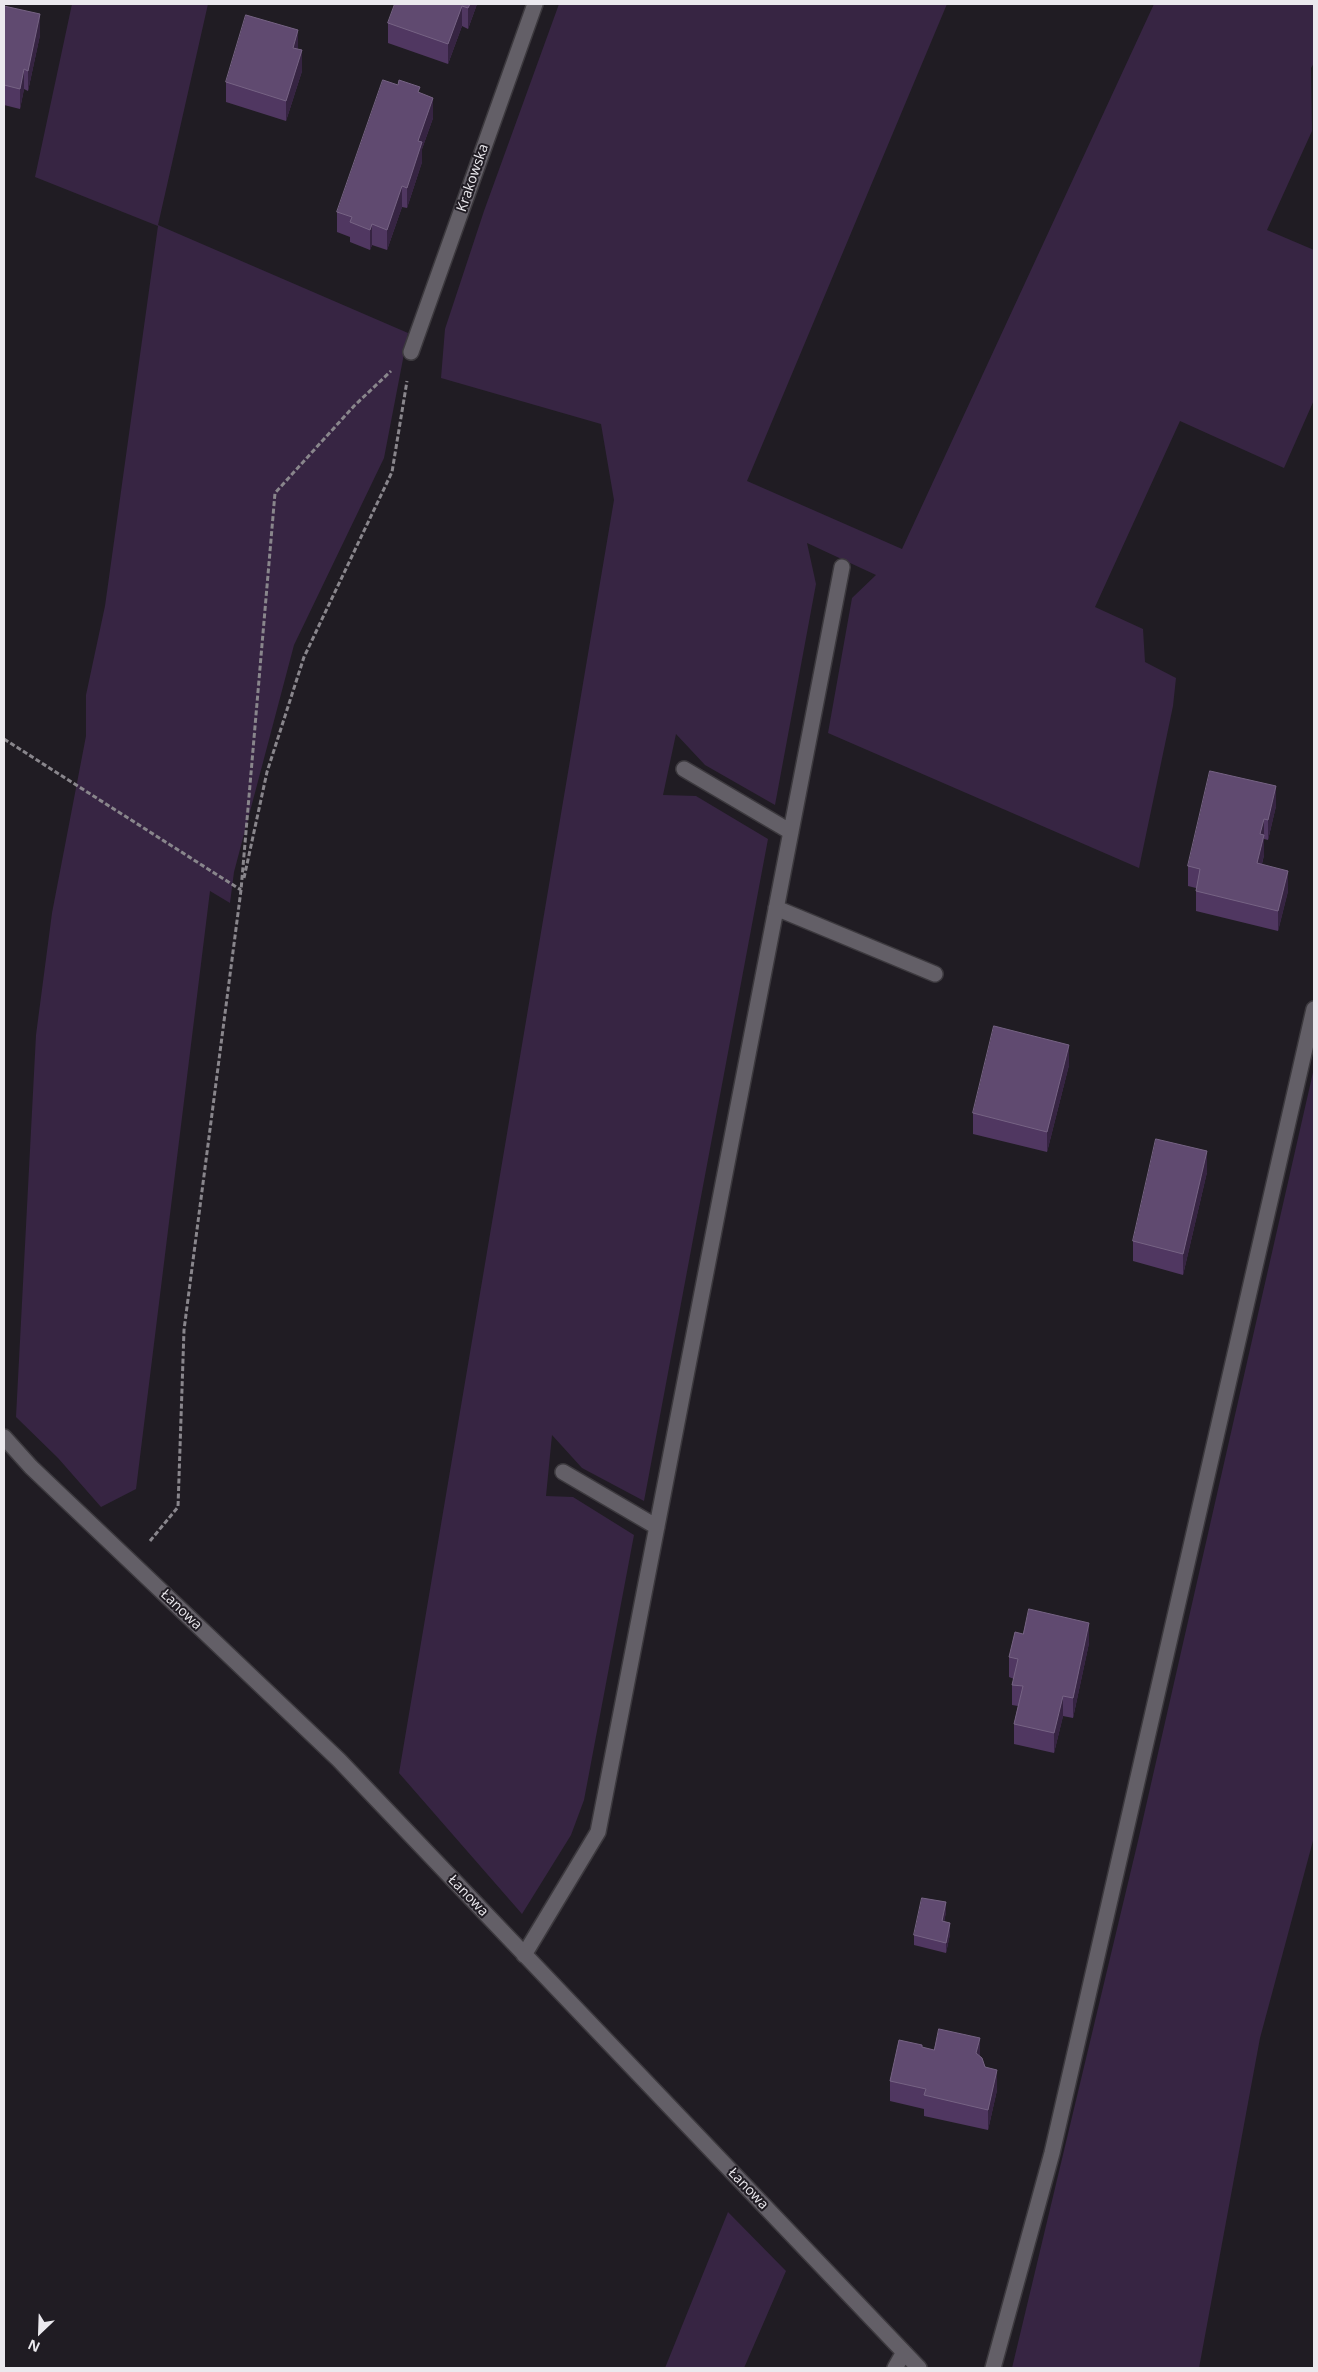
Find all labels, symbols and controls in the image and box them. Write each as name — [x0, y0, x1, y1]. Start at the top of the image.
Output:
street label: Krakowska — [454, 142, 492, 214]
street label: Łanowa — [157, 1586, 205, 1634]
street label: Łanowa — [444, 1872, 492, 1920]
street label: Łanowa — [724, 2165, 772, 2213]
north arrow — [15, 2307, 65, 2357]
text: N — [25, 2335, 43, 2357]

